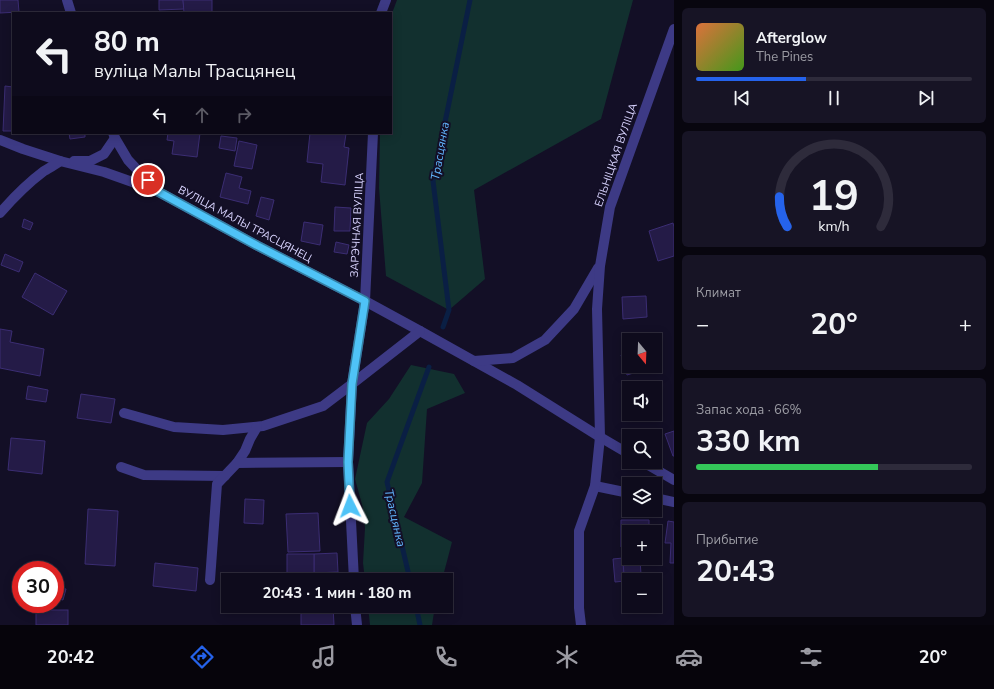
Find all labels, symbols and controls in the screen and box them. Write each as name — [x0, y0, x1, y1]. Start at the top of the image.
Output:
text: 80 m — [94, 23, 160, 61]
icon: left — [28, 28, 80, 80]
text: Afterglow — [756, 28, 827, 48]
text: The Pines — [756, 48, 813, 66]
text: вуліца Малы Трасцянец — [94, 59, 296, 83]
icon: previous — [731, 87, 753, 109]
icon: pause — [823, 87, 845, 109]
icon: next — [915, 87, 937, 109]
street label: ЕЛЬНІЦКАЯ ВУЛІЦА — [591, 101, 641, 209]
icon: left — [149, 104, 171, 126]
icon: ahead — [191, 104, 213, 126]
icon: right — [233, 104, 255, 126]
water label: Трасцянка — [427, 121, 453, 181]
pin — [131, 163, 165, 197]
text: 19 — [809, 168, 859, 225]
icon: arrive — [137, 169, 159, 191]
street label: ЗАРЭЧНАЯ ВУЛІЦА — [347, 172, 367, 278]
street label: ВУЛІЦА МАЛЫ ТРАСЦЯНЕЦ — [175, 182, 315, 266]
text: km/h — [818, 217, 850, 236]
text: Климат — [696, 284, 741, 302]
text: 20° — [810, 304, 858, 345]
text: − — [696, 310, 709, 340]
text: + — [959, 310, 972, 340]
north arrow — [622, 333, 662, 373]
map controls — [622, 333, 662, 613]
button: sound — [622, 381, 662, 421]
text: Запас хода · 66% — [696, 401, 802, 419]
text: 330 km — [696, 421, 801, 462]
button: search — [622, 429, 662, 469]
button: layers — [622, 477, 662, 517]
position arrow — [329, 485, 371, 527]
water label: Трасцянка — [381, 487, 409, 549]
button: + — [622, 525, 662, 565]
text: Прибытие — [696, 531, 758, 549]
text: 20:43 — [696, 551, 775, 592]
speed limit sign: 30 — [12, 561, 64, 613]
button: − — [622, 573, 662, 613]
text: 20:43 · 1 мин · 180 m — [262, 583, 412, 603]
icon: directions — [188, 643, 216, 671]
icon: music — [310, 643, 338, 671]
icon: phone — [432, 643, 460, 671]
icon: climate — [553, 643, 581, 671]
icon: car — [675, 643, 703, 671]
icon: filters — [797, 643, 825, 671]
text: 20:42 — [47, 645, 95, 669]
text: 20° — [919, 645, 947, 669]

